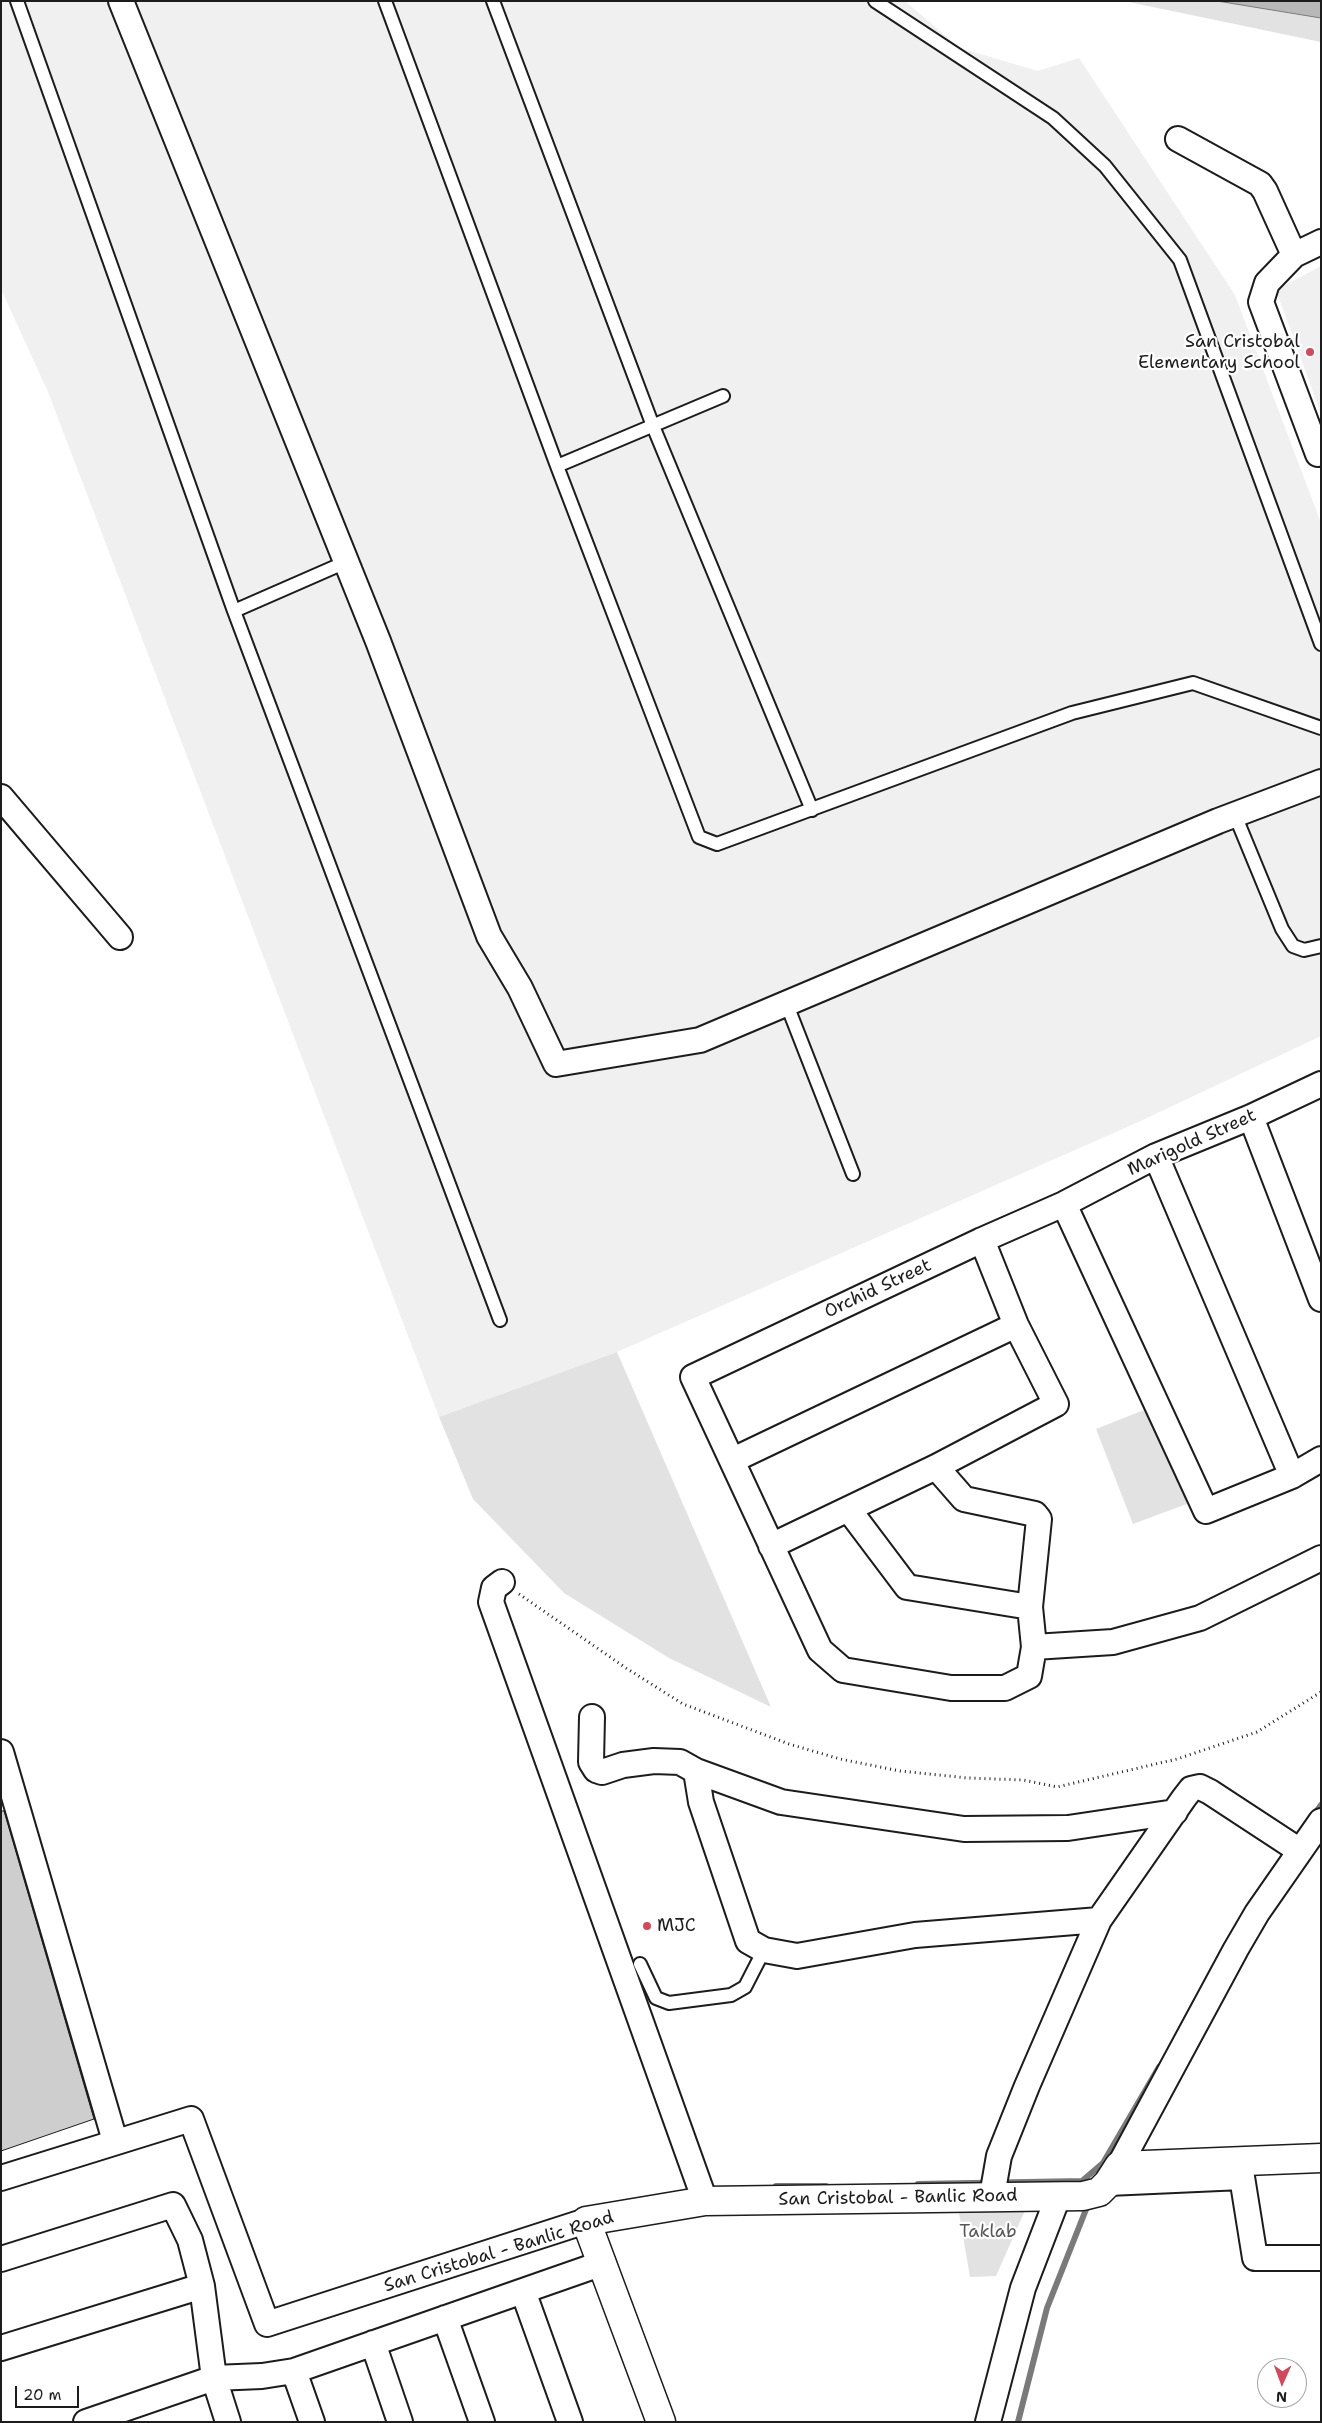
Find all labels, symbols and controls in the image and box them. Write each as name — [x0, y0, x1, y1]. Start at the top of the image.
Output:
place label: San Cristobal Elementary School — [1138, 331, 1300, 374]
marker: San Cristobal Elementary School — [1304, 346, 1316, 358]
street label: Marigold Street — [1124, 1105, 1260, 1181]
street label: Orchid Street — [821, 1255, 935, 1323]
place label: MJC — [657, 1915, 696, 1937]
marker: MJC — [641, 1920, 653, 1932]
street label: San Cristobal - Banlic Road — [778, 2185, 1018, 2211]
street label: San Cristobal - Banlic Road — [382, 2207, 616, 2297]
park label: Taklab — [959, 2221, 1017, 2243]
north arrow — [1257, 2358, 1307, 2408]
scale bar — [18, 2376, 81, 2408]
text: 20 m — [23, 2385, 62, 2405]
text: N — [1276, 2388, 1287, 2406]

